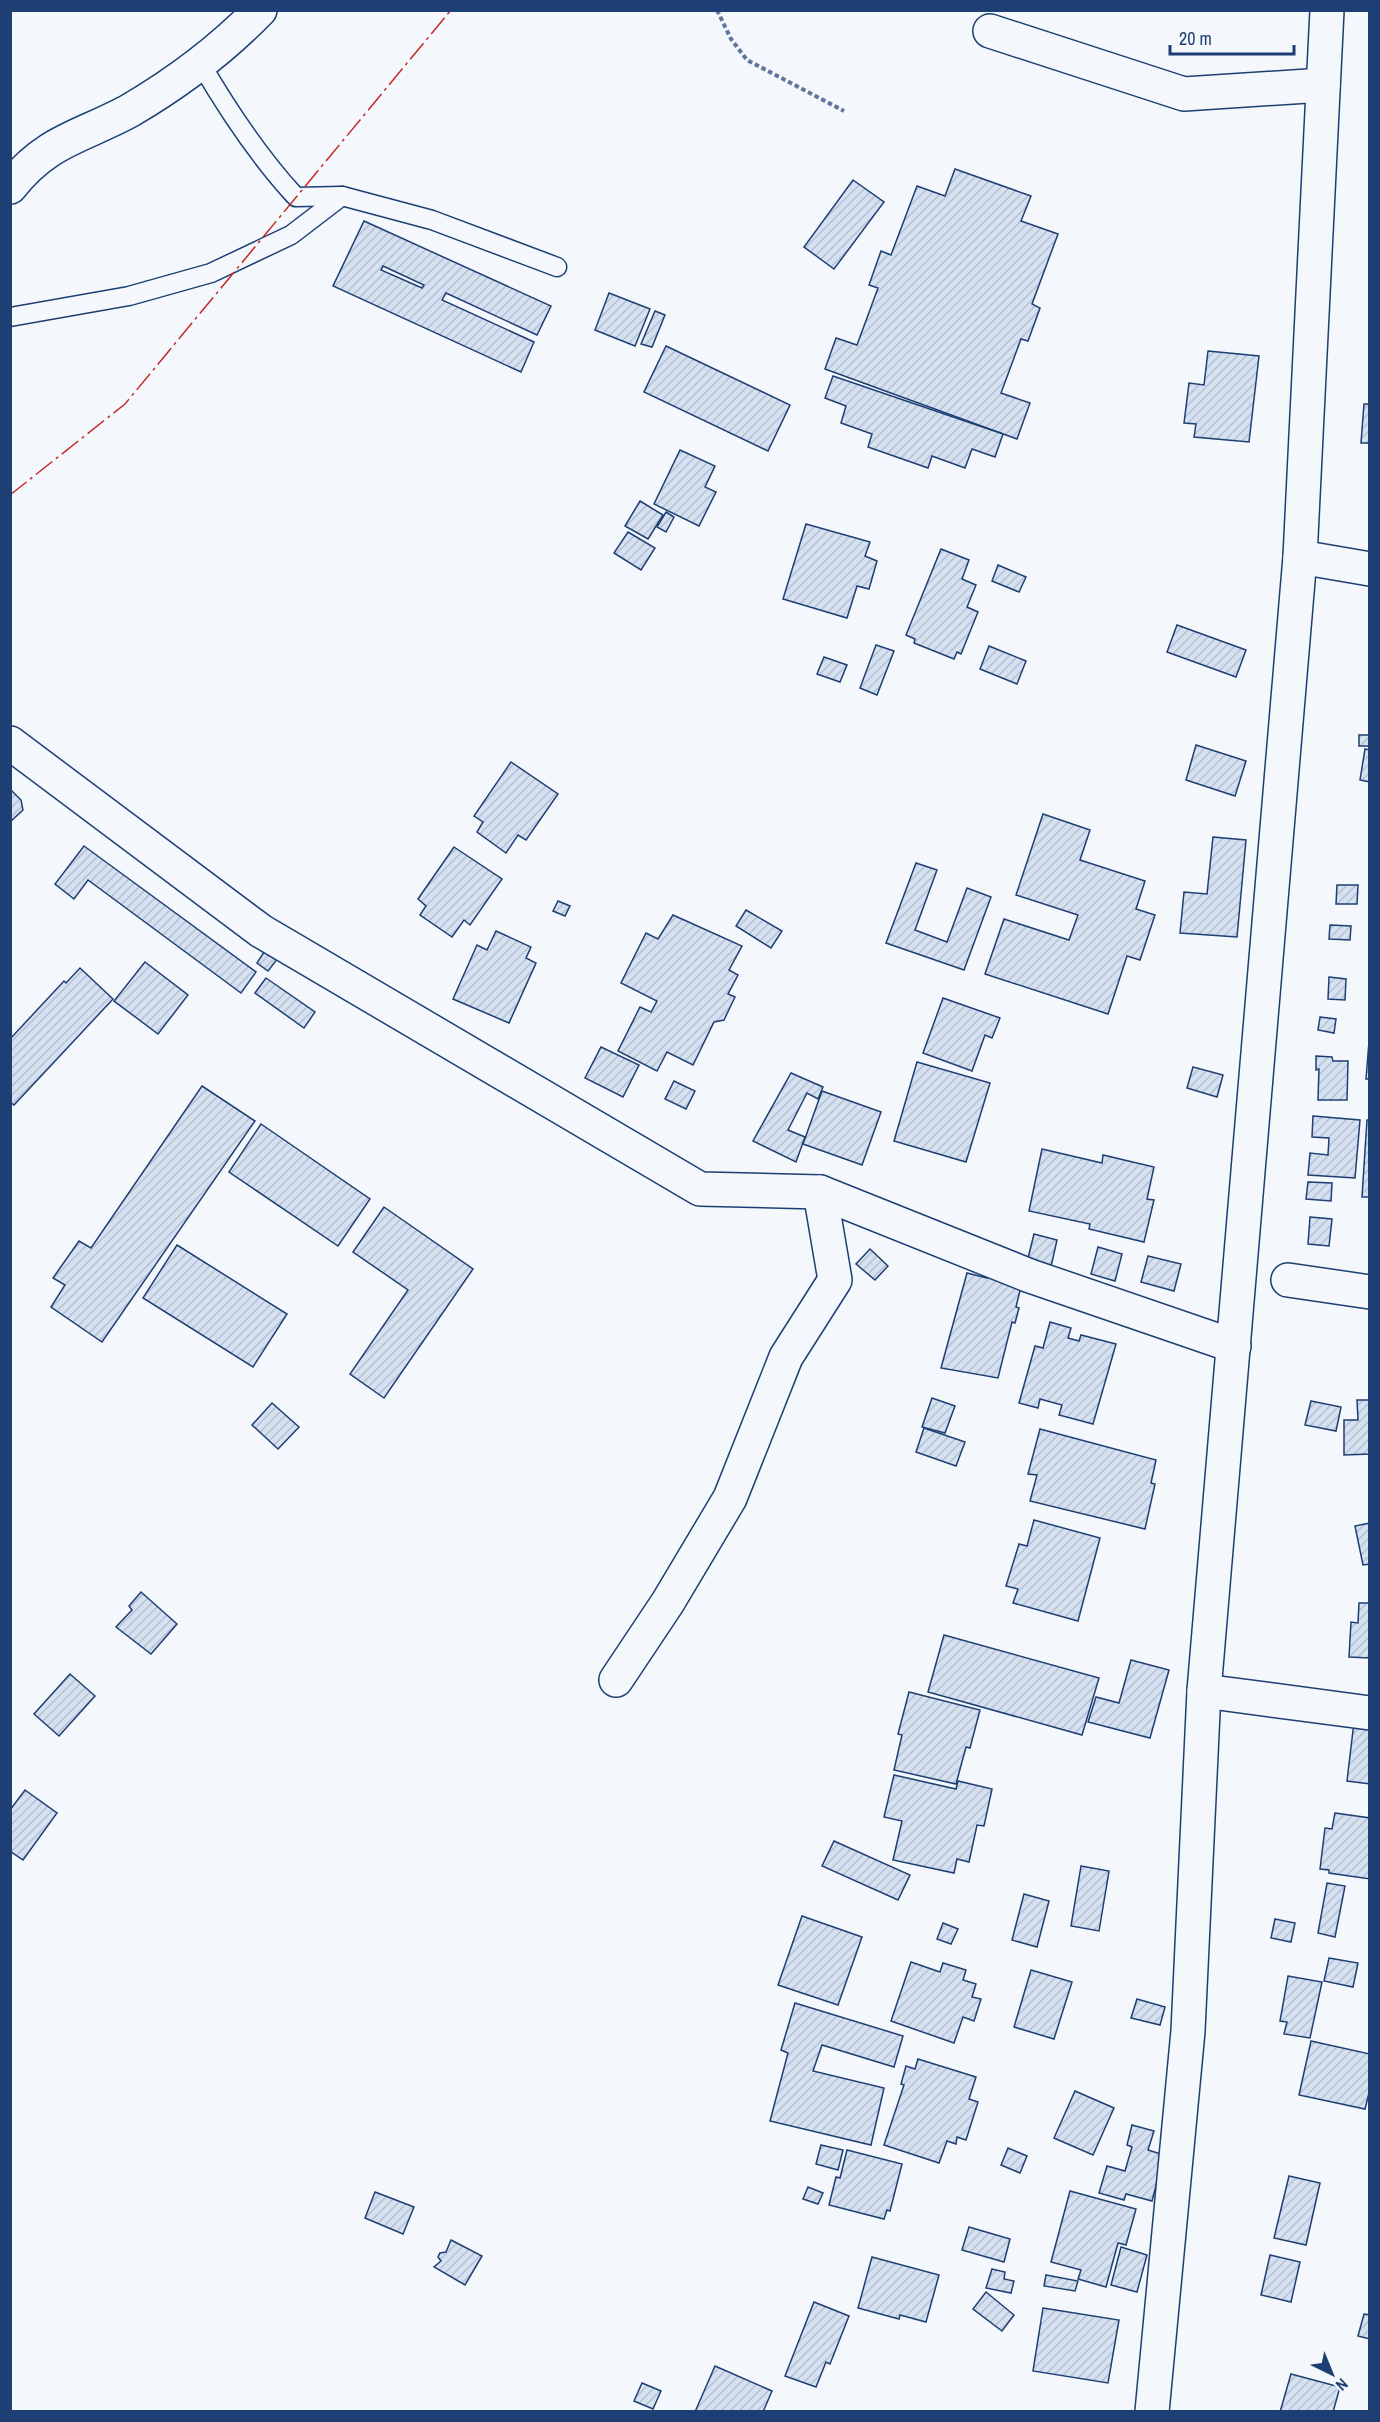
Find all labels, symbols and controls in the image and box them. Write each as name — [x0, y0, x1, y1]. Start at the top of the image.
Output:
scale bar — [1170, 18, 1294, 56]
text: 20 m — [1179, 26, 1212, 51]
north arrow — [1302, 2344, 1362, 2404]
text: N — [1331, 2374, 1353, 2396]

